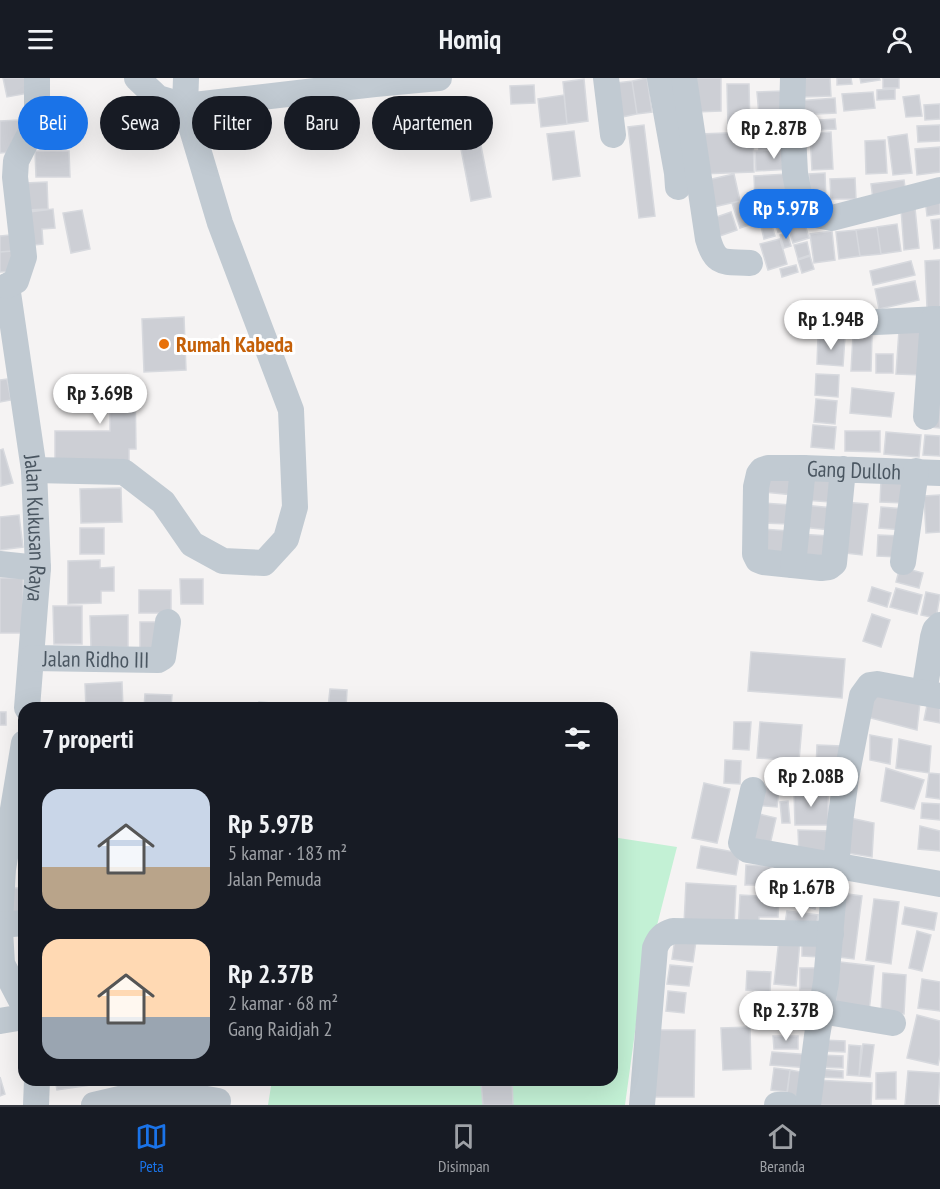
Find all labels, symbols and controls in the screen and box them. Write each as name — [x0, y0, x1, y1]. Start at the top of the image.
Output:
text: Homiq — [439, 22, 501, 56]
icon: menu — [24, 23, 57, 56]
icon: person — [883, 23, 916, 56]
chip: Beli — [18, 96, 88, 150]
chip: Sewa — [100, 96, 180, 150]
chip: Filter — [192, 96, 272, 150]
chip: Baru — [284, 96, 360, 150]
chip: Apartemen — [372, 96, 493, 150]
pin: Rp 2.87B — [712, 109, 836, 160]
text: Rp 2.87B — [741, 115, 807, 141]
pin: Rp 5.97B — [724, 189, 848, 240]
text: Rp 5.97B — [753, 195, 819, 221]
pin: Rp 1.94B — [769, 300, 893, 351]
text: Rp 1.94B — [798, 306, 864, 332]
place label: Rumah Kabeda — [176, 330, 293, 358]
marker: Rumah Kabeda — [157, 337, 171, 351]
pin: Rp 3.69B — [38, 374, 162, 425]
text: Rp 3.69B — [67, 380, 133, 406]
street label: Jalan Kukusan Raya — [18, 451, 52, 603]
street label: Gang Dulloh — [806, 454, 902, 486]
street label: Jalan Ridho III — [41, 644, 150, 674]
text: 7 properti — [42, 722, 134, 755]
icon: filters — [561, 722, 594, 755]
pin: Rp 2.08B — [749, 757, 873, 808]
text: Rp 2.08B — [778, 763, 844, 789]
text: Rp 5.97B — [228, 807, 314, 840]
icon: home — [90, 813, 162, 885]
text: 5 kamar · 183 m² — [228, 840, 347, 866]
text: Jalan Pemuda — [228, 866, 322, 892]
pin: Rp 1.67B — [740, 868, 864, 919]
text: Rp 1.67B — [769, 874, 835, 900]
text: Rp 2.37B — [228, 957, 314, 990]
icon: home — [90, 963, 162, 1035]
text: 2 kamar · 68 m² — [228, 990, 338, 1016]
pin: Rp 2.37B — [724, 991, 848, 1042]
text: Rp 2.37B — [753, 997, 819, 1023]
text: Gang Raidjah 2 — [228, 1016, 332, 1042]
tab: Peta — [135, 1120, 168, 1176]
tab: Disimpan — [438, 1120, 490, 1176]
tab: Beranda — [760, 1120, 805, 1176]

